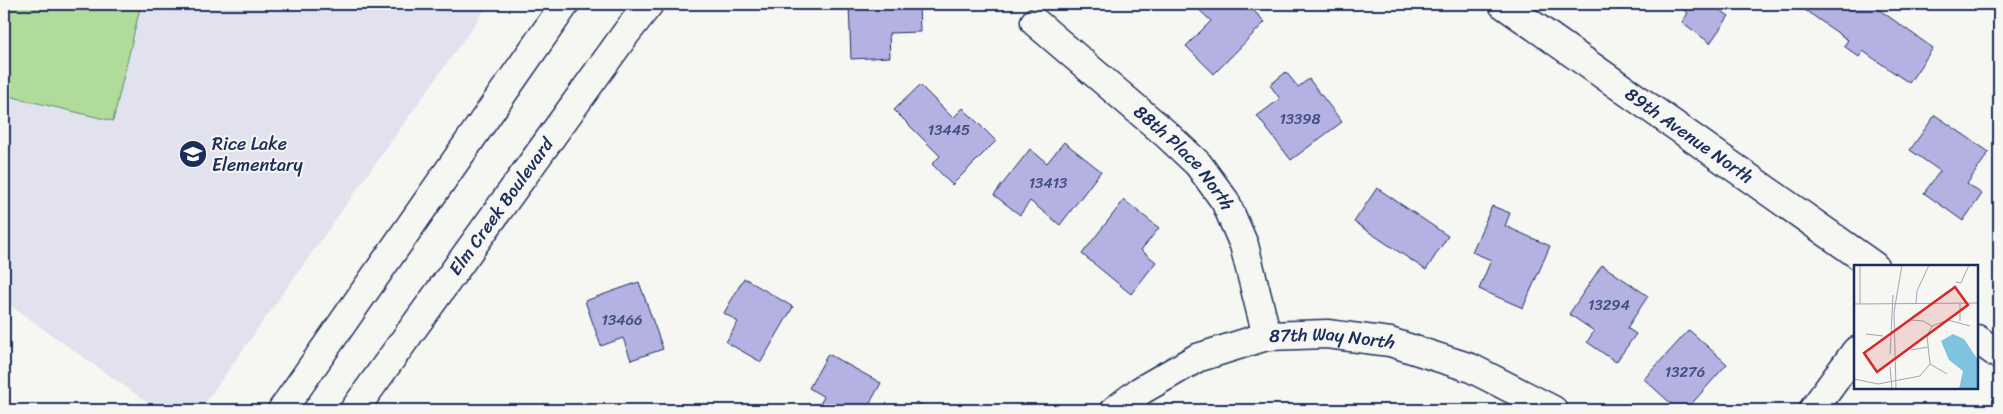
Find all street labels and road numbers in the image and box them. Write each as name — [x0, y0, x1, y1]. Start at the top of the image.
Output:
street label: 89th Avenue North — [1618, 79, 1760, 192]
street label: 88th Place North — [1126, 96, 1243, 215]
street label: Elm Creek Boulevard — [440, 129, 563, 282]
street label: 87th Way North — [1269, 318, 1400, 359]

